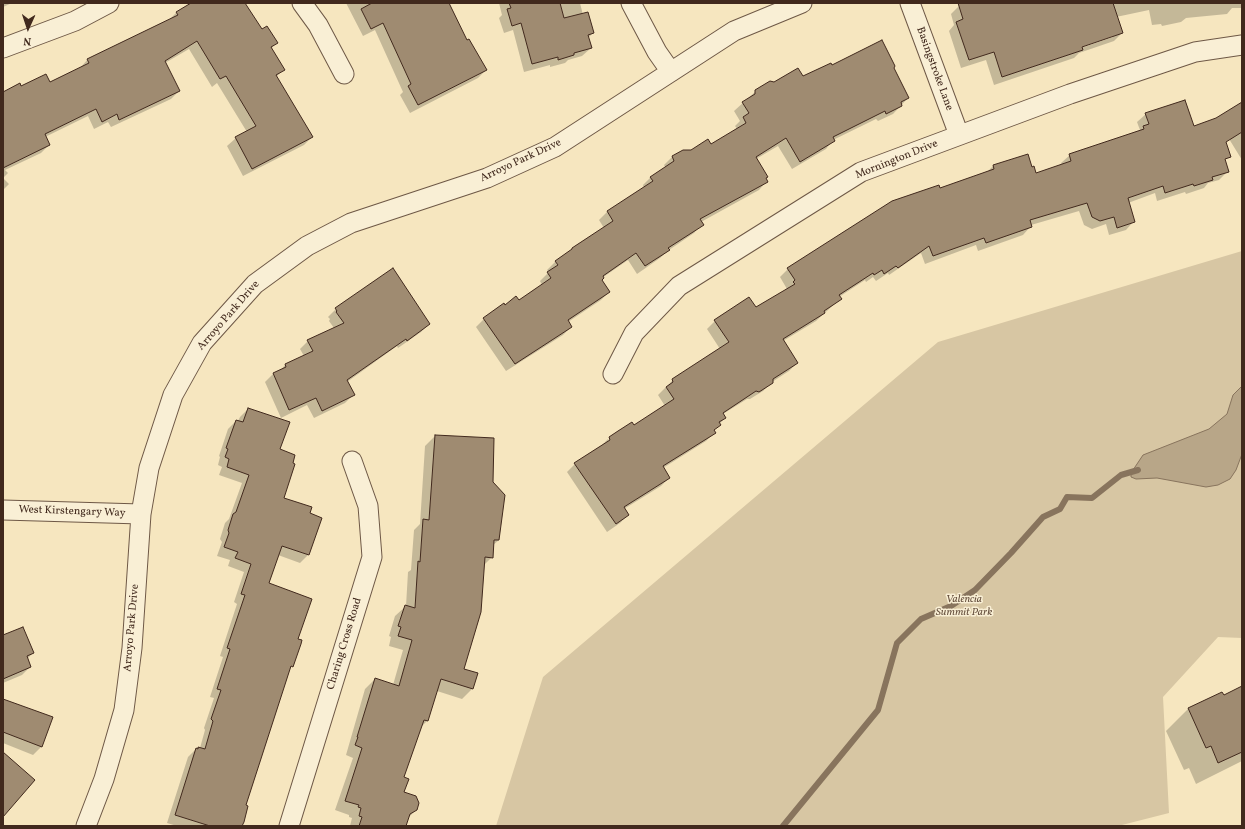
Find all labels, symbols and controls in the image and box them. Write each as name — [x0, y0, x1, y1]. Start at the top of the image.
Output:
north arrow — [8, 8, 48, 48]
street label: Basingstroke Lane — [913, 25, 955, 113]
text: N — [23, 33, 32, 48]
street label: Arroyo Park Drive — [478, 136, 564, 186]
street label: Mornington Drive — [854, 137, 940, 183]
street label: Arroyo Park Drive — [195, 278, 263, 354]
street label: West Kirstengary Way — [18, 504, 126, 520]
street label: Arroyo Park Drive — [122, 584, 142, 672]
park label: Valencia Summit Park — [936, 593, 992, 619]
street label: Charing Cross Road — [325, 596, 365, 692]

